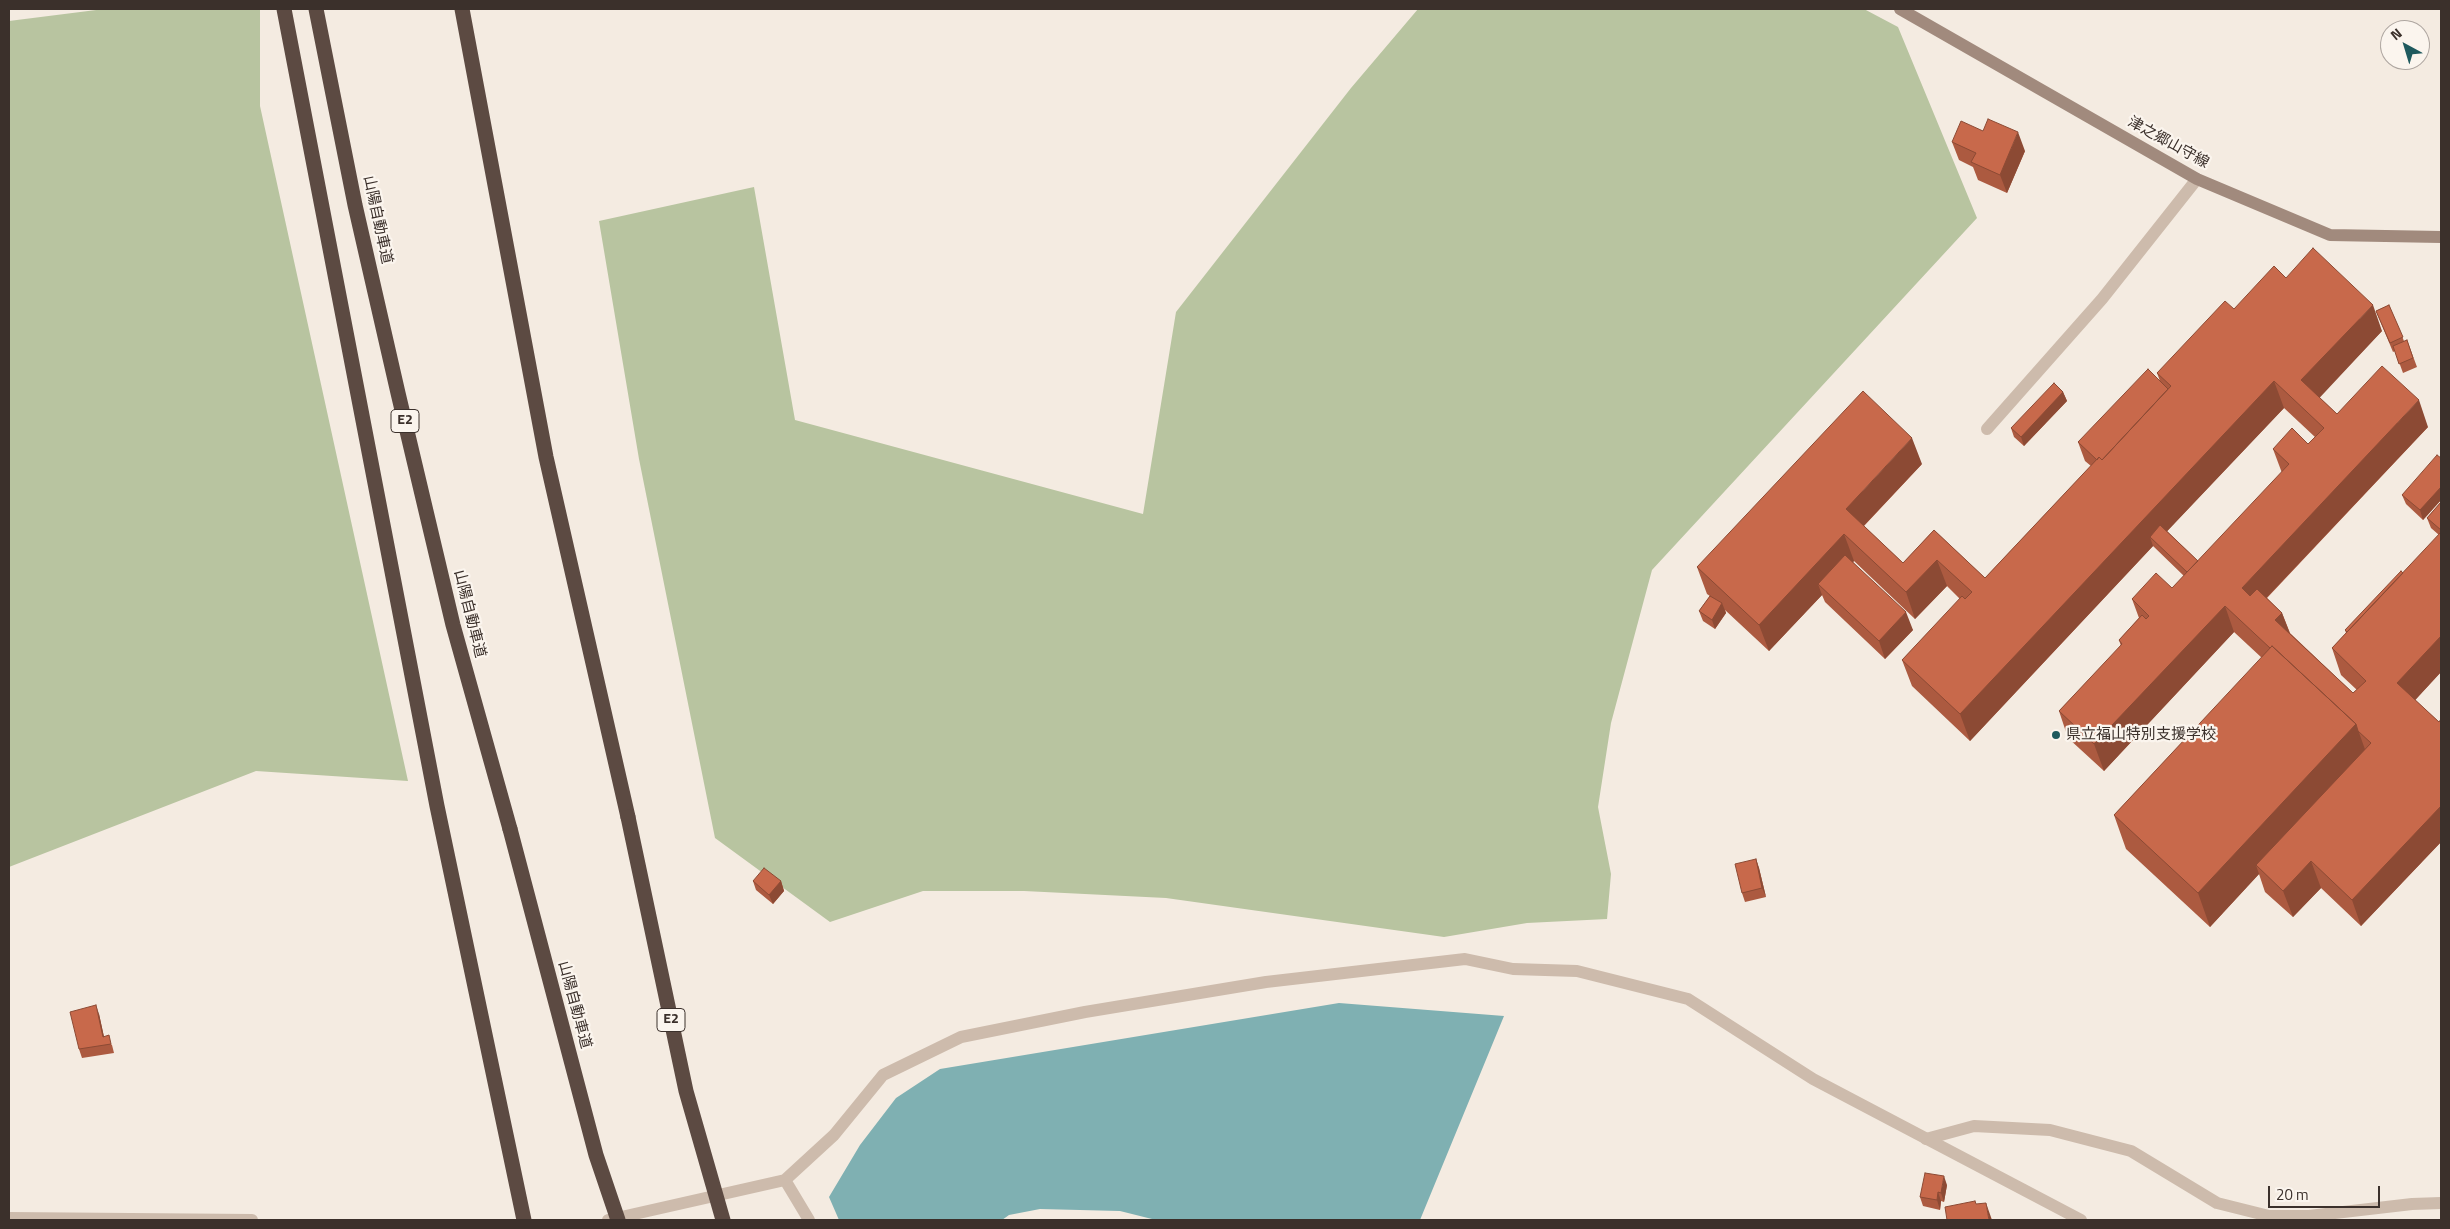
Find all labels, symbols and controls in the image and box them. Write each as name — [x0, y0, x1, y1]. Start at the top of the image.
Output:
north arrow — [2380, 20, 2430, 70]
text: N — [2385, 23, 2406, 45]
street label: 津之郷山守線 — [2124, 113, 2212, 173]
street label: 山陽自動車道 — [359, 174, 395, 266]
road number: E2 — [391, 410, 419, 432]
street label: 山陽自動車道 — [449, 568, 489, 660]
place label: 県立福山特別支援学校 — [2066, 726, 2216, 744]
marker: 県立福山特別支援学校 — [2050, 729, 2062, 741]
street label: 山陽自動車道 — [554, 959, 594, 1051]
road number: E2 — [657, 1008, 685, 1032]
scale bar — [2270, 1176, 2382, 1208]
text: 20 m — [2276, 1183, 2309, 1206]

